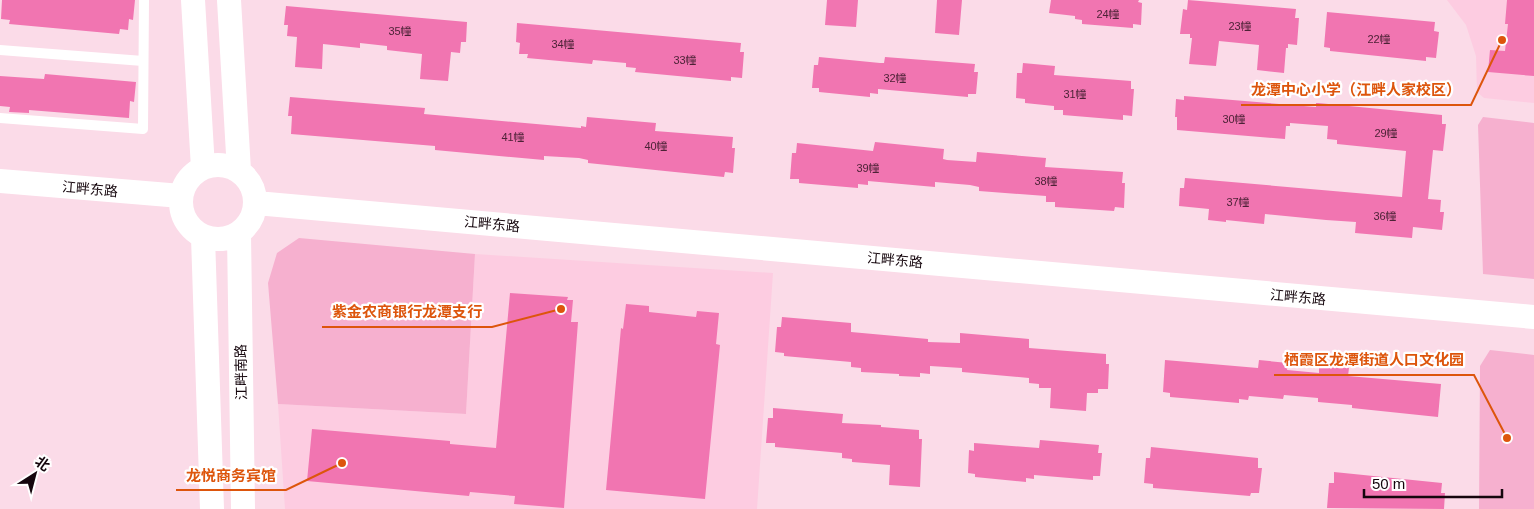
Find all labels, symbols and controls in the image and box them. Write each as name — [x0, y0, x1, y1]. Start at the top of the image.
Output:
house number: 24幢 — [1096, 8, 1120, 20]
house number: 23幢 — [1228, 20, 1252, 32]
house number: 35幢 — [388, 25, 412, 37]
house number: 22幢 — [1367, 33, 1391, 45]
house number: 34幢 — [551, 38, 575, 50]
house number: 33幢 — [673, 54, 697, 66]
house number: 32幢 — [883, 72, 907, 84]
callout: 龙潭中心小学（江畔人家校区） — [1241, 75, 1471, 105]
text: 龙潭中心小学（江畔人家校区） — [1251, 81, 1461, 98]
house number: 31幢 — [1063, 88, 1087, 100]
house number: 30幢 — [1222, 113, 1246, 125]
house number: 29幢 — [1374, 127, 1398, 139]
house number: 41幢 — [501, 131, 525, 143]
house number: 40幢 — [644, 140, 668, 152]
house number: 39幢 — [856, 162, 880, 174]
house number: 38幢 — [1034, 175, 1058, 187]
street label: 江畔东路 — [61, 179, 119, 199]
house number: 37幢 — [1226, 196, 1250, 208]
house number: 36幢 — [1373, 210, 1397, 222]
street label: 江畔东路 — [463, 214, 521, 234]
street label: 江畔东路 — [866, 250, 924, 270]
street label: 江畔东路 — [1269, 287, 1327, 307]
callout: 紫金农商银行龙潭支行 — [322, 297, 492, 327]
text: 紫金农商银行龙潭支行 — [332, 303, 482, 320]
street label: 江畔南路 — [233, 344, 249, 400]
callout: 栖霞区龙潭街道人口文化园 — [1274, 345, 1474, 375]
text: 栖霞区龙潭街道人口文化园 — [1284, 351, 1464, 368]
north arrow — [10, 449, 60, 499]
text: 北 — [32, 453, 53, 474]
callout: 龙悦商务宾馆 — [176, 460, 286, 490]
scale bar — [1364, 466, 1502, 498]
text: 龙悦商务宾馆 — [186, 467, 276, 484]
text: 50 m — [1372, 475, 1405, 492]

